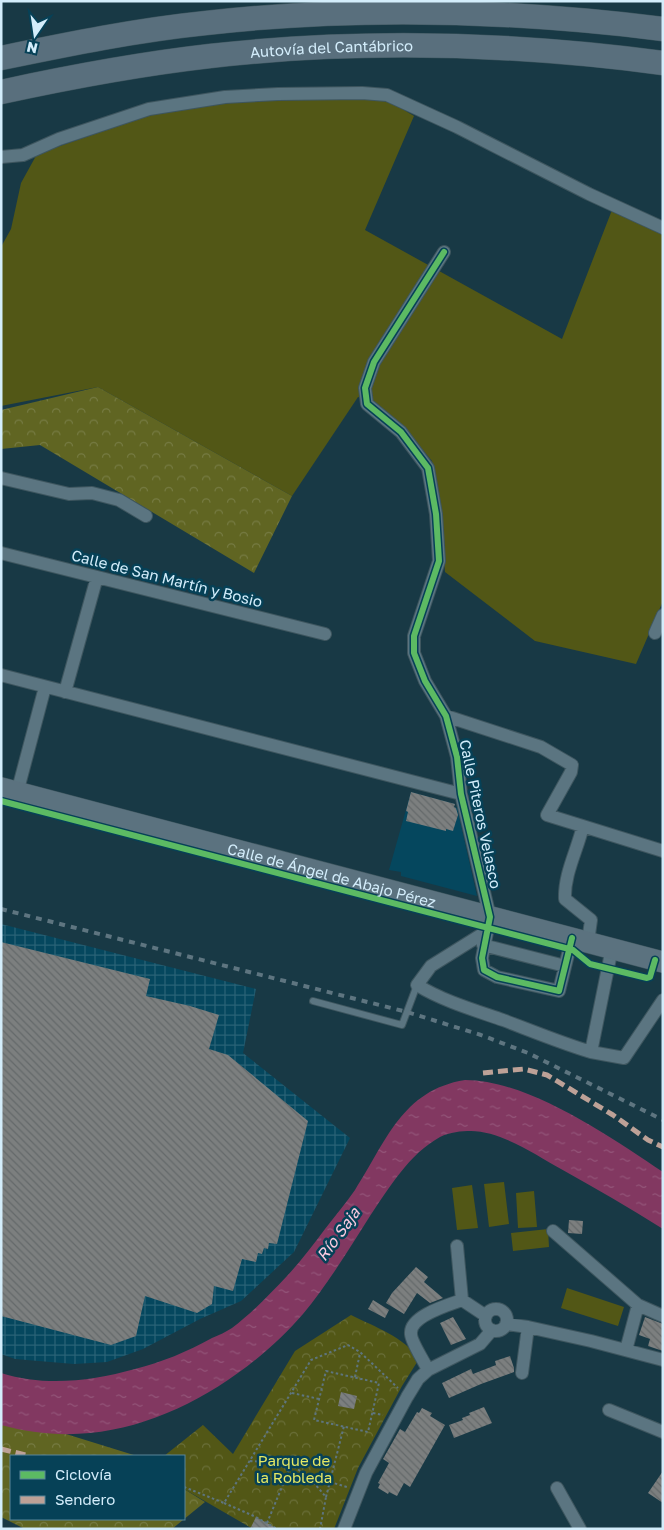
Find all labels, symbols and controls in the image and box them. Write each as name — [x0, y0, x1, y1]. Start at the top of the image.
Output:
north arrow — [10, 10, 60, 60]
street label: Autovía del Cantábrico — [249, 36, 413, 61]
text: N — [25, 39, 39, 58]
street label: Calle de San Martín y Bosio — [70, 546, 264, 610]
street label: Calle Piteros Velasco — [456, 738, 506, 890]
street label: Calle de Ángel de Abajo Pérez — [226, 839, 438, 911]
water label: Río Saja — [312, 1203, 365, 1265]
park label: Parque de la Robleda — [256, 1451, 332, 1486]
legend — [10, 1455, 185, 1520]
text: Ciclovía — [55, 1465, 112, 1483]
text: Sendero — [55, 1490, 115, 1508]

